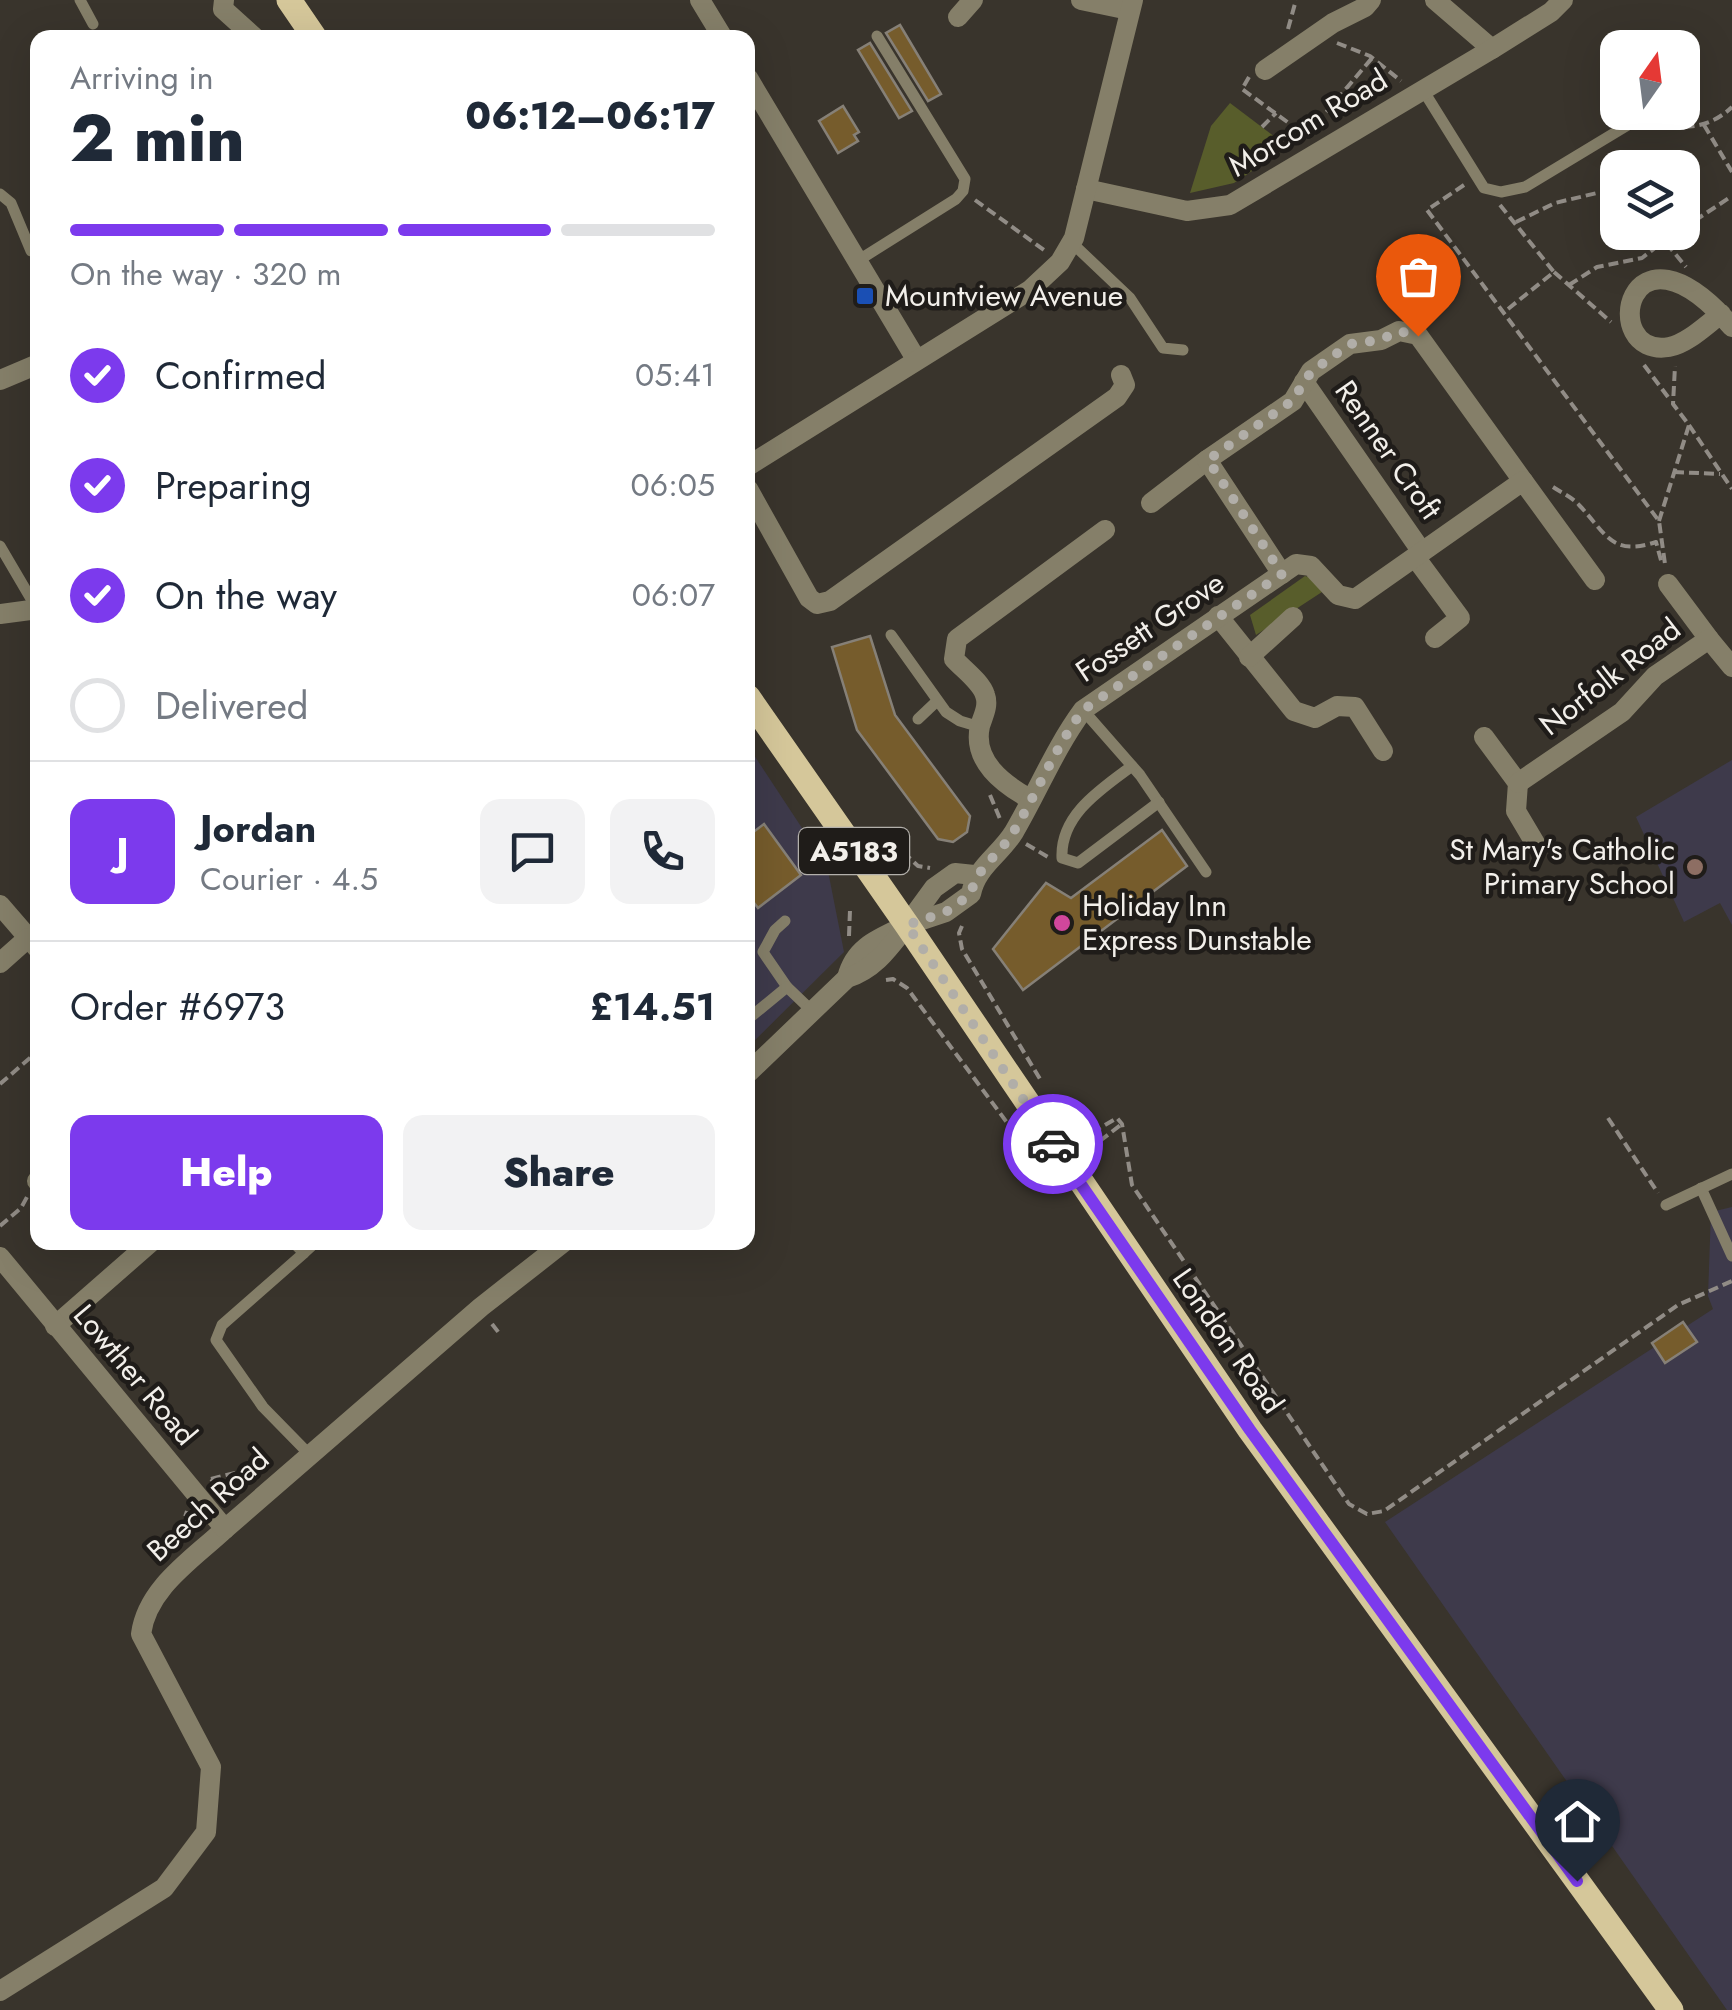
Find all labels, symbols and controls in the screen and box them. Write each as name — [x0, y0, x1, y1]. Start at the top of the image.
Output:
north arrow — [1600, 30, 1700, 130]
map controls — [1600, 30, 1700, 250]
text: Arriving in — [70, 55, 214, 101]
street label: Morcom Road — [1220, 58, 1395, 187]
text: 06:12–06:17 — [465, 88, 715, 143]
text: 2 min — [70, 91, 245, 185]
button: layers — [1600, 150, 1700, 250]
pin — [1376, 234, 1461, 337]
icon: bag — [1391, 249, 1446, 304]
text: On the way · 320 m — [70, 251, 342, 297]
place label: Mountview Avenue — [885, 274, 1123, 317]
marker: Mountview Avenue — [854, 285, 876, 307]
icon: check — [70, 348, 125, 403]
text: Confirmed — [155, 348, 326, 403]
text: 05:41 — [635, 352, 715, 398]
street label: Renner Croft — [1325, 371, 1453, 529]
icon: check — [70, 458, 125, 513]
text: Preparing — [155, 458, 312, 513]
text: 06:05 — [631, 462, 715, 508]
street label: Fossett Grove — [1067, 561, 1233, 692]
icon: check — [70, 568, 125, 623]
text: On the way — [155, 568, 337, 623]
text: 06:07 — [632, 572, 715, 618]
street label: Norfolk Road — [1530, 608, 1689, 745]
text: Delivered — [155, 678, 308, 733]
button: chat — [480, 799, 585, 904]
button: phone — [610, 799, 715, 904]
text: Jordan — [200, 801, 316, 856]
text: J — [116, 824, 129, 879]
road number: A5183 — [799, 828, 909, 874]
place label: St Mary's Catholic Primary School — [1449, 828, 1675, 905]
text: Courier · 4.5 — [200, 856, 378, 902]
marker: St Mary's Catholic Primary School — [1684, 856, 1706, 878]
place label: Holiday Inn Express Dunstable — [1082, 884, 1312, 961]
marker: Holiday Inn Express Dunstable — [1051, 912, 1073, 934]
text: Order #6973 — [70, 979, 285, 1034]
text: £14.51 — [590, 979, 715, 1034]
courier — [1003, 1094, 1103, 1194]
button: Help — [70, 1115, 383, 1230]
button: Share — [403, 1115, 715, 1230]
icon: car — [1026, 1117, 1081, 1172]
street label: London Road — [1162, 1259, 1294, 1422]
street label: Lowther Road — [64, 1295, 207, 1454]
street label: Beech Road — [137, 1438, 278, 1571]
pin — [1535, 1779, 1620, 1882]
icon: home — [1550, 1794, 1605, 1849]

